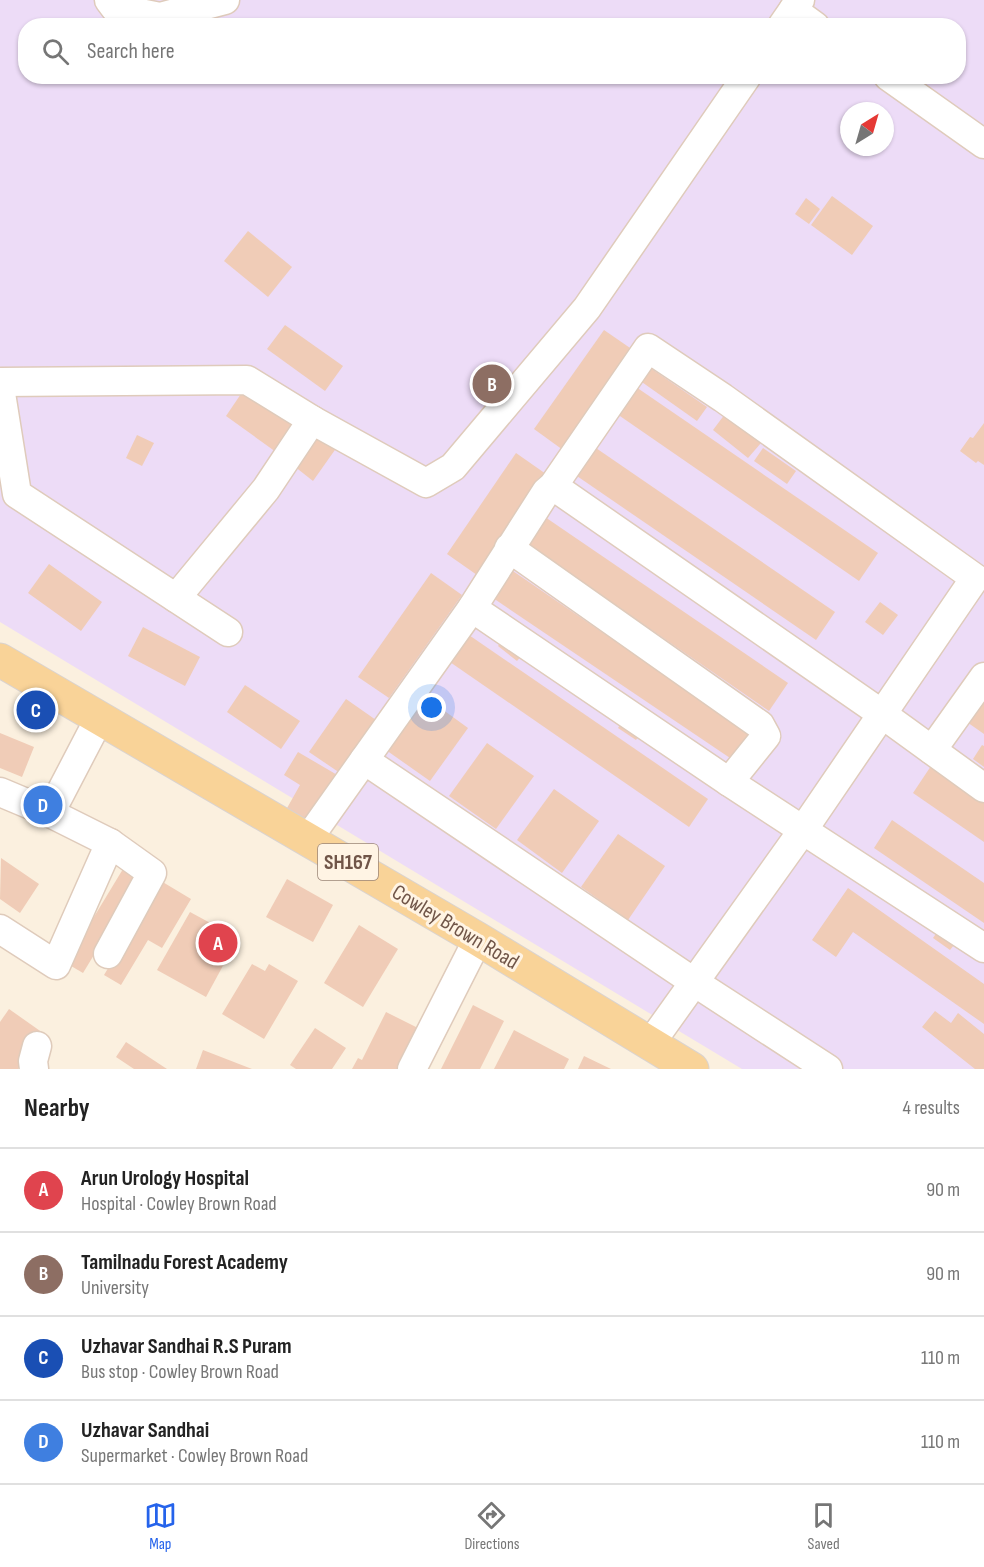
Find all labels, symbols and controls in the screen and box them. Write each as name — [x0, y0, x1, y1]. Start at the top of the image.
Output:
search box — [18, 18, 966, 84]
icon: search — [39, 35, 72, 68]
text: Search here — [87, 38, 174, 65]
north arrow — [840, 102, 894, 156]
pin: B — [472, 362, 512, 406]
pin: C — [16, 688, 56, 732]
your location — [417, 693, 446, 722]
pin: D — [24, 782, 63, 828]
road number: SH167 — [318, 844, 378, 880]
street label: Cowley Brown Road — [387, 879, 524, 976]
pin: A — [198, 920, 238, 966]
text: Nearby — [24, 1093, 90, 1124]
text: 4 results — [903, 1096, 960, 1120]
text: Arun Urology Hospital — [81, 1165, 249, 1192]
text: A — [39, 1178, 48, 1202]
text: 90 m — [926, 1178, 960, 1202]
text: Hospital · Cowley Brown Road — [81, 1192, 277, 1216]
text: Tamilnadu Forest Academy — [81, 1249, 288, 1276]
text: B — [39, 1262, 48, 1286]
text: 90 m — [926, 1262, 960, 1286]
text: University — [81, 1276, 149, 1300]
text: Uzhavar Sandhai R.S Puram — [81, 1333, 292, 1360]
text: C — [38, 1346, 49, 1370]
text: 110 m — [921, 1346, 960, 1370]
text: Bus stop · Cowley Brown Road — [81, 1360, 279, 1384]
text: Uzhavar Sandhai — [81, 1417, 209, 1444]
text: D — [38, 1430, 49, 1454]
text: 110 m — [921, 1430, 960, 1454]
text: Supermarket · Cowley Brown Road — [81, 1444, 308, 1468]
tab: Map — [144, 1499, 177, 1554]
tab: Directions — [464, 1499, 520, 1554]
tab: Saved — [807, 1499, 840, 1554]

